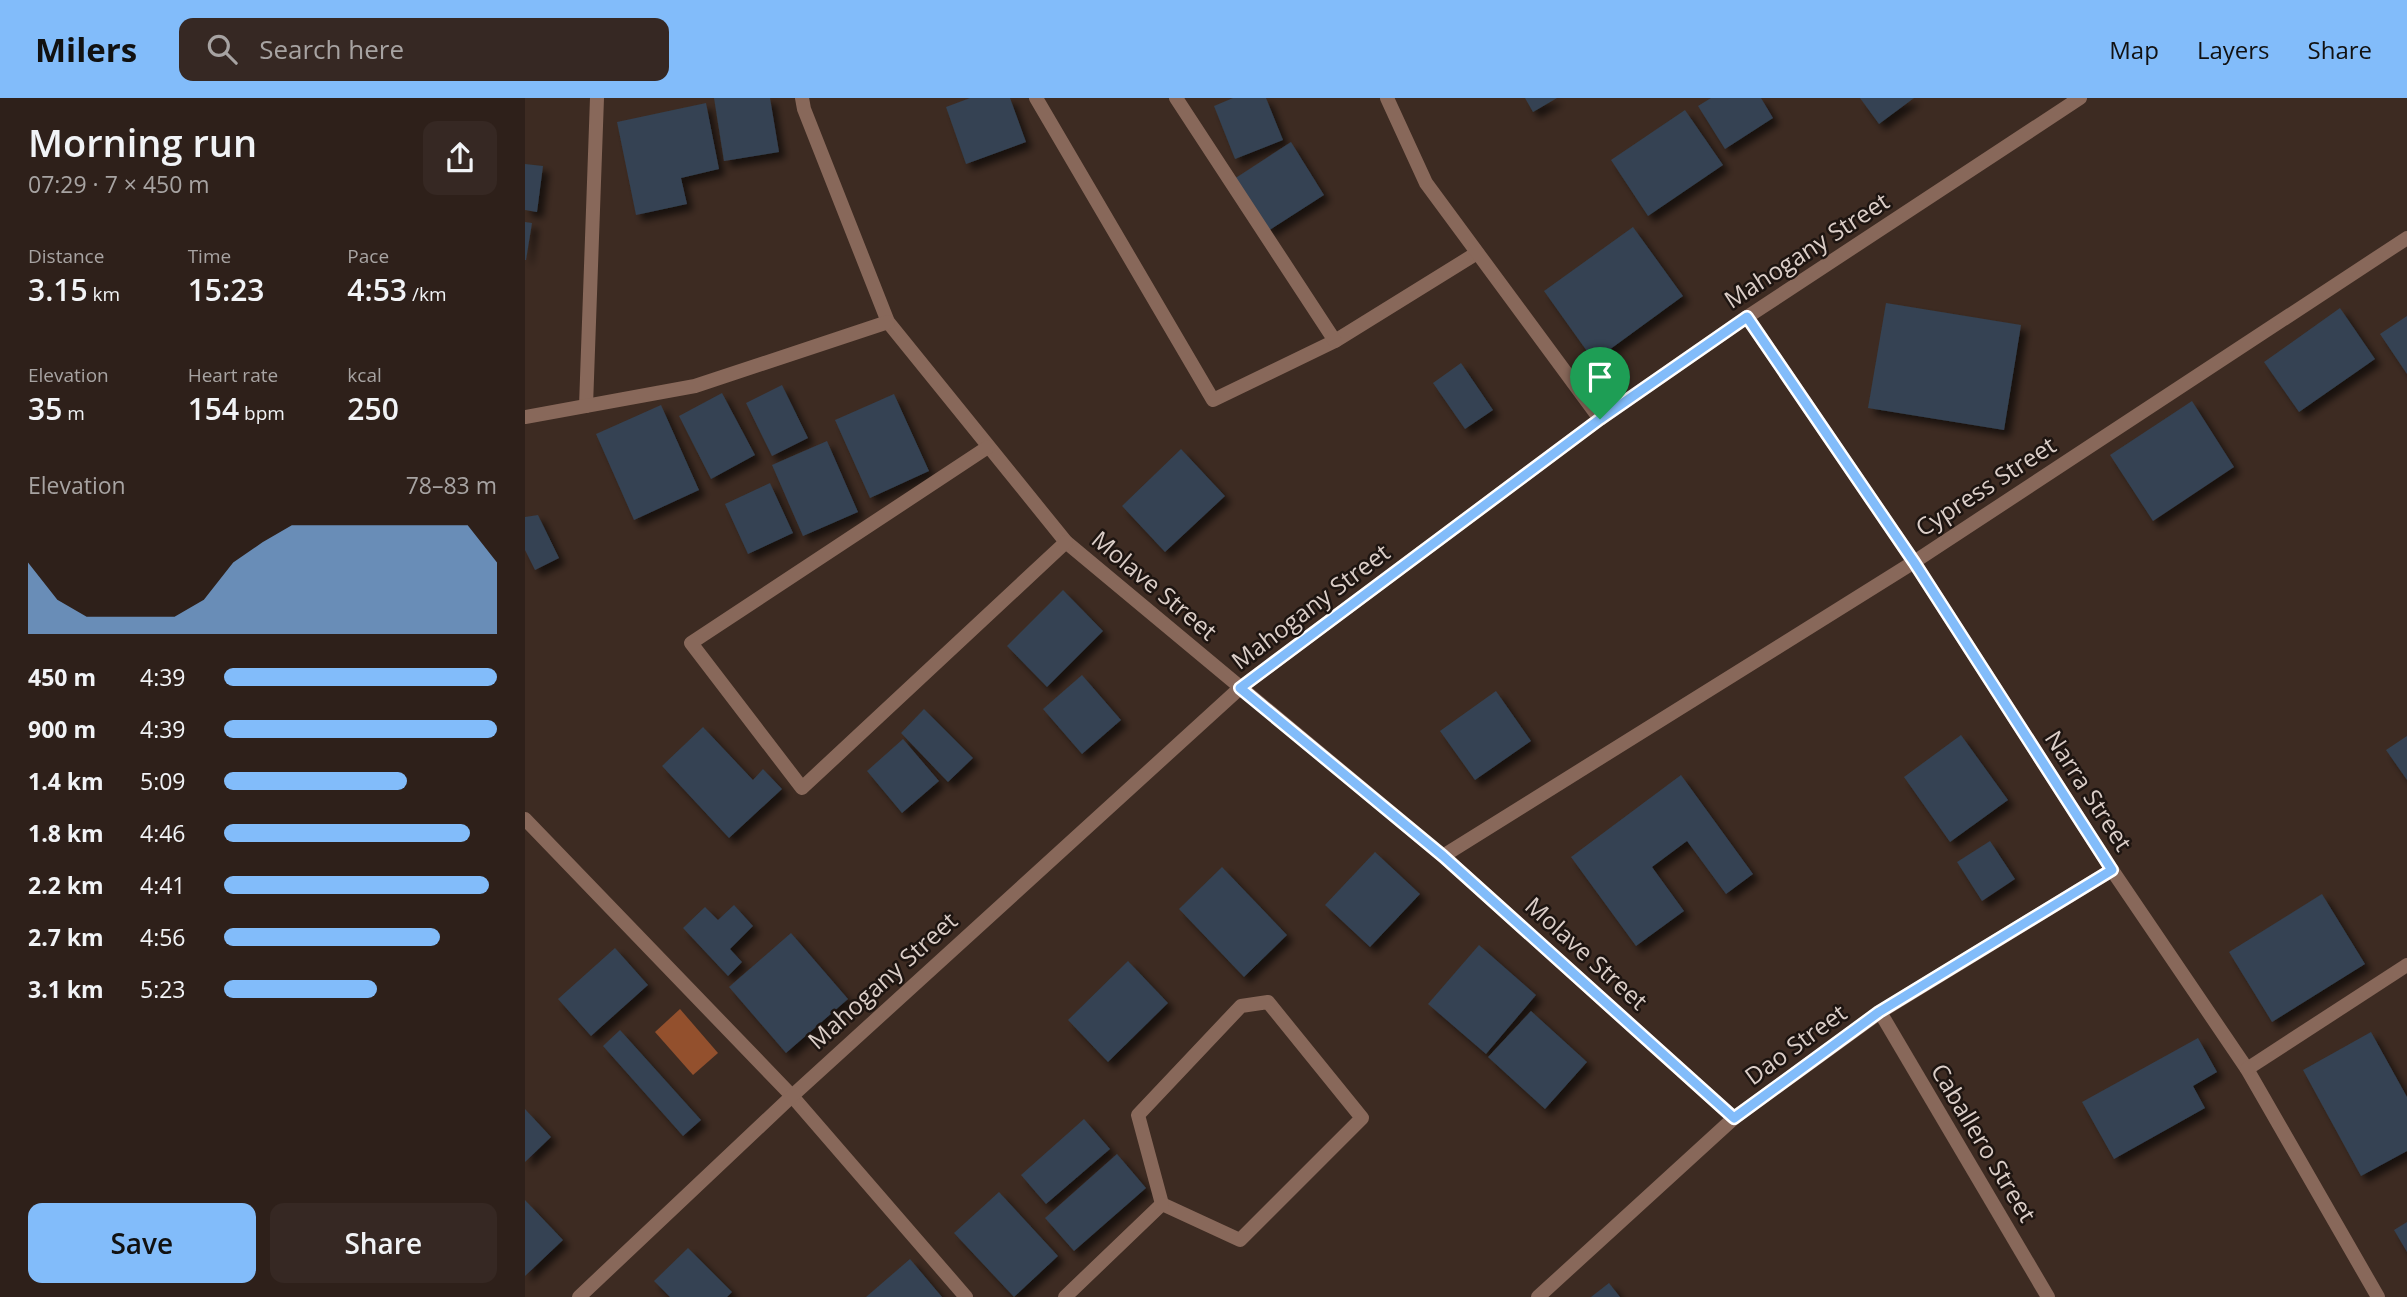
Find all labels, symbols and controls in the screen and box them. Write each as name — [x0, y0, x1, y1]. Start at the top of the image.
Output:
search box — [179, 18, 669, 81]
text: Milers — [35, 27, 137, 72]
icon: search — [203, 30, 241, 68]
text: Search here — [259, 31, 404, 67]
text: Map — [2109, 33, 2159, 66]
text: Layers — [2197, 33, 2270, 66]
text: Share — [2308, 33, 2372, 66]
text: Morning run — [28, 116, 257, 168]
button: share — [423, 121, 497, 195]
text: 07:29 · 7 × 450 m — [28, 168, 210, 200]
street label: Mahogany Street — [1717, 184, 1895, 315]
text: Distance — [28, 243, 104, 269]
text: Time — [188, 243, 231, 269]
text: Pace — [347, 243, 389, 269]
text: 3.15 — [28, 269, 88, 310]
text: 15:23 — [188, 269, 265, 310]
text: 4:53 — [347, 269, 407, 310]
text: km — [88, 281, 120, 307]
text: /km — [407, 281, 447, 307]
pin — [1570, 347, 1630, 419]
icon: arrive — [1581, 358, 1619, 396]
text: Elevation — [28, 362, 109, 388]
text: Heart rate — [188, 362, 278, 388]
text: kcal — [347, 362, 382, 388]
text: 35 — [28, 388, 62, 429]
text: 154 — [188, 388, 239, 429]
text: 250 — [347, 388, 399, 429]
text: m — [62, 400, 85, 426]
text: bpm — [239, 400, 285, 426]
street label: Cypress Street — [1909, 428, 2062, 543]
text: Elevation — [28, 469, 126, 501]
text: 78–83 m — [406, 469, 497, 501]
street label: Molave Street — [1085, 523, 1225, 647]
street label: Mahogany Street — [1224, 535, 1396, 676]
text: 450 m — [28, 661, 96, 693]
text: 4:39 — [140, 661, 186, 693]
text: 900 m — [28, 713, 96, 745]
text: 4:39 — [140, 713, 186, 745]
street label: Narra Street — [2038, 723, 2141, 857]
text: 1.4 km — [28, 765, 104, 797]
text: 5:09 — [140, 765, 186, 797]
text: 1.8 km — [28, 817, 104, 849]
text: 4:46 — [140, 817, 186, 849]
text: 2.2 km — [28, 869, 104, 901]
text: 4:41 — [140, 869, 186, 901]
street label: Molave Street — [1519, 889, 1655, 1017]
street label: Mahogany Street — [800, 904, 964, 1056]
text: 2.7 km — [28, 921, 104, 953]
text: 4:56 — [140, 921, 186, 953]
text: 3.1 km — [28, 973, 104, 1005]
text: 5:23 — [140, 973, 186, 1005]
street label: Dao Street — [1738, 996, 1853, 1092]
street label: Caballero Street — [1924, 1057, 2045, 1228]
button: Save — [28, 1203, 256, 1283]
button: Share — [270, 1203, 497, 1283]

